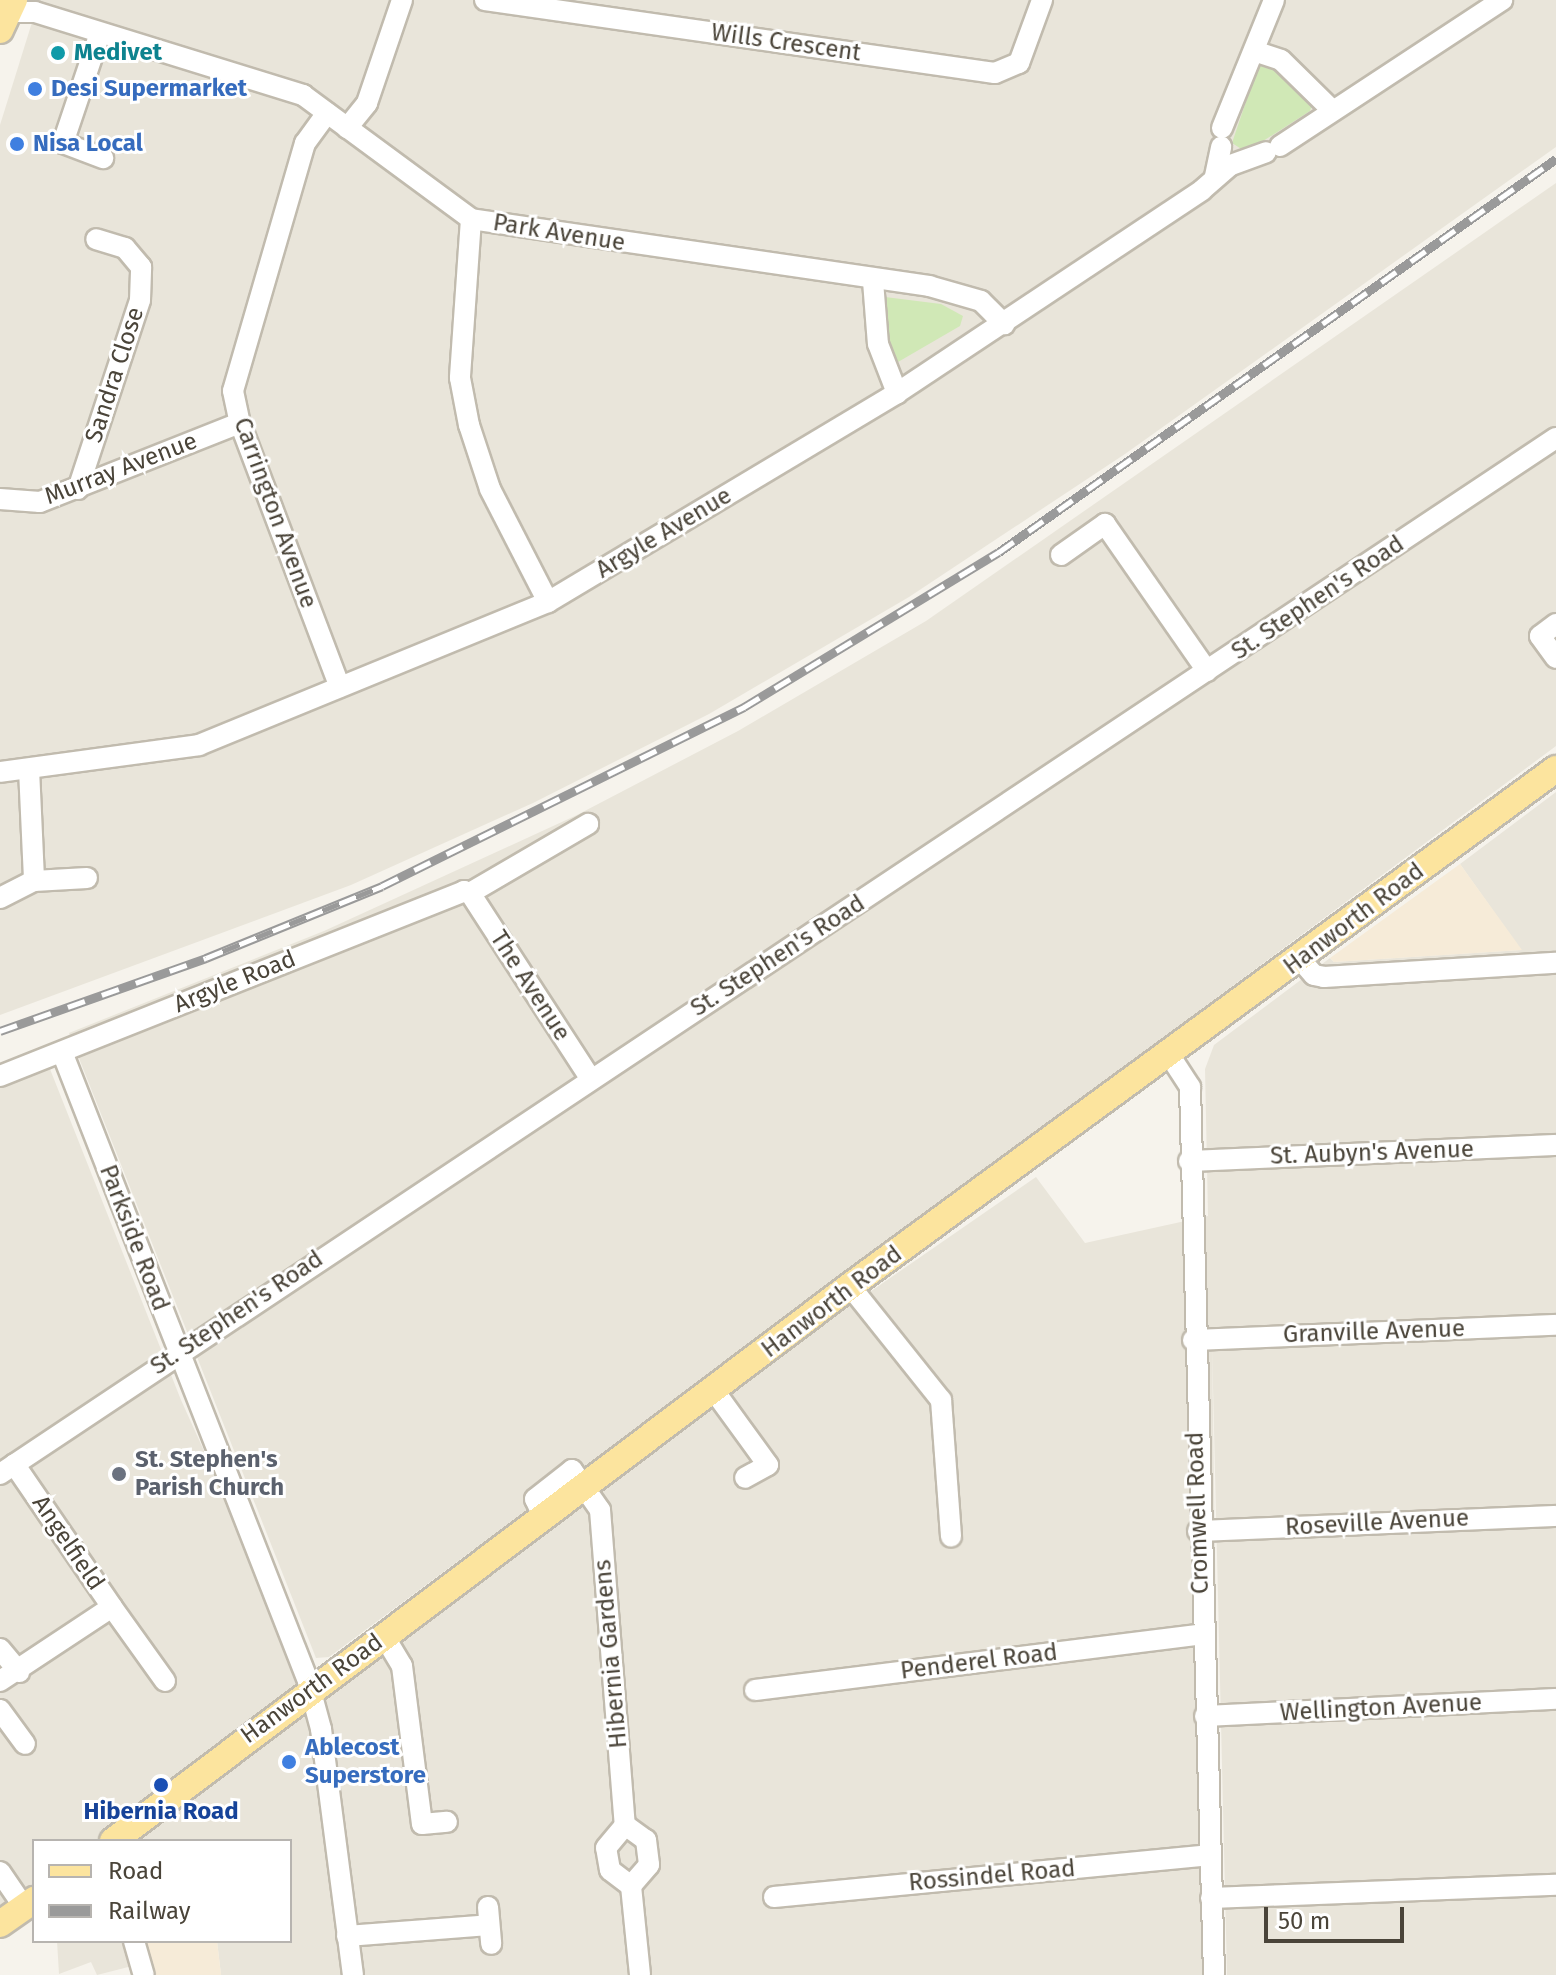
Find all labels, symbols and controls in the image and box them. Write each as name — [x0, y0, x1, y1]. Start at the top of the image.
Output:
street label: Wills Crescent — [709, 18, 863, 68]
place label: Medivet — [74, 39, 162, 67]
marker: Medivet — [49, 44, 67, 62]
place label: Desi Supermarket — [51, 75, 247, 103]
marker: Desi Supermarket — [26, 80, 44, 98]
place label: Nisa Local — [33, 130, 143, 158]
marker: Nisa Local — [8, 135, 26, 153]
street label: Park Avenue — [491, 208, 627, 258]
street label: Sandra Close — [80, 304, 150, 446]
street label: Carrington Avenue — [227, 414, 323, 612]
street label: Murray Avenue — [41, 427, 201, 511]
street label: Argyle Avenue — [591, 481, 737, 585]
street label: St. Stephen's Road — [1226, 530, 1410, 666]
street label: Hanworth Road — [1278, 857, 1430, 981]
street label: St. Stephen's Road — [686, 889, 870, 1023]
street label: The Avenue — [484, 926, 576, 1046]
street label: Argyle Road — [170, 945, 300, 1019]
street label: St. Aubyn's Avenue — [1270, 1135, 1474, 1171]
street label: Parkside Road — [93, 1161, 175, 1315]
street label: Hanworth Road — [756, 1240, 908, 1364]
street label: St. Stephen's Road — [145, 1245, 329, 1381]
street label: Granville Avenue — [1282, 1314, 1466, 1350]
street label: Cromwell Road — [1181, 1431, 1215, 1595]
place label: St. Stephen's Parish Church — [135, 1446, 284, 1502]
marker: St. Stephen's Parish Church — [110, 1465, 128, 1483]
street label: Angelfield — [26, 1490, 110, 1596]
street label: Roseville Avenue — [1284, 1504, 1470, 1542]
street label: Hibernia Gardens — [588, 1558, 634, 1750]
street label: Hanworth Road — [235, 1628, 389, 1750]
street label: Penderel Road — [899, 1638, 1059, 1686]
street label: Wellington Avenue — [1279, 1688, 1483, 1728]
place label: Ablecost Superstore — [305, 1734, 426, 1790]
marker: Ablecost Superstore — [280, 1753, 298, 1771]
marker: Hibernia Road — [152, 1776, 170, 1794]
place label: Hibernia Road — [83, 1798, 239, 1826]
legend — [32, 1839, 292, 1943]
street label: Rossindel Road — [907, 1854, 1077, 1898]
text: Road — [108, 1857, 163, 1885]
scale bar — [1268, 1891, 1408, 1941]
text: Railway — [108, 1897, 191, 1925]
text: 50 m — [1278, 1907, 1330, 1935]

